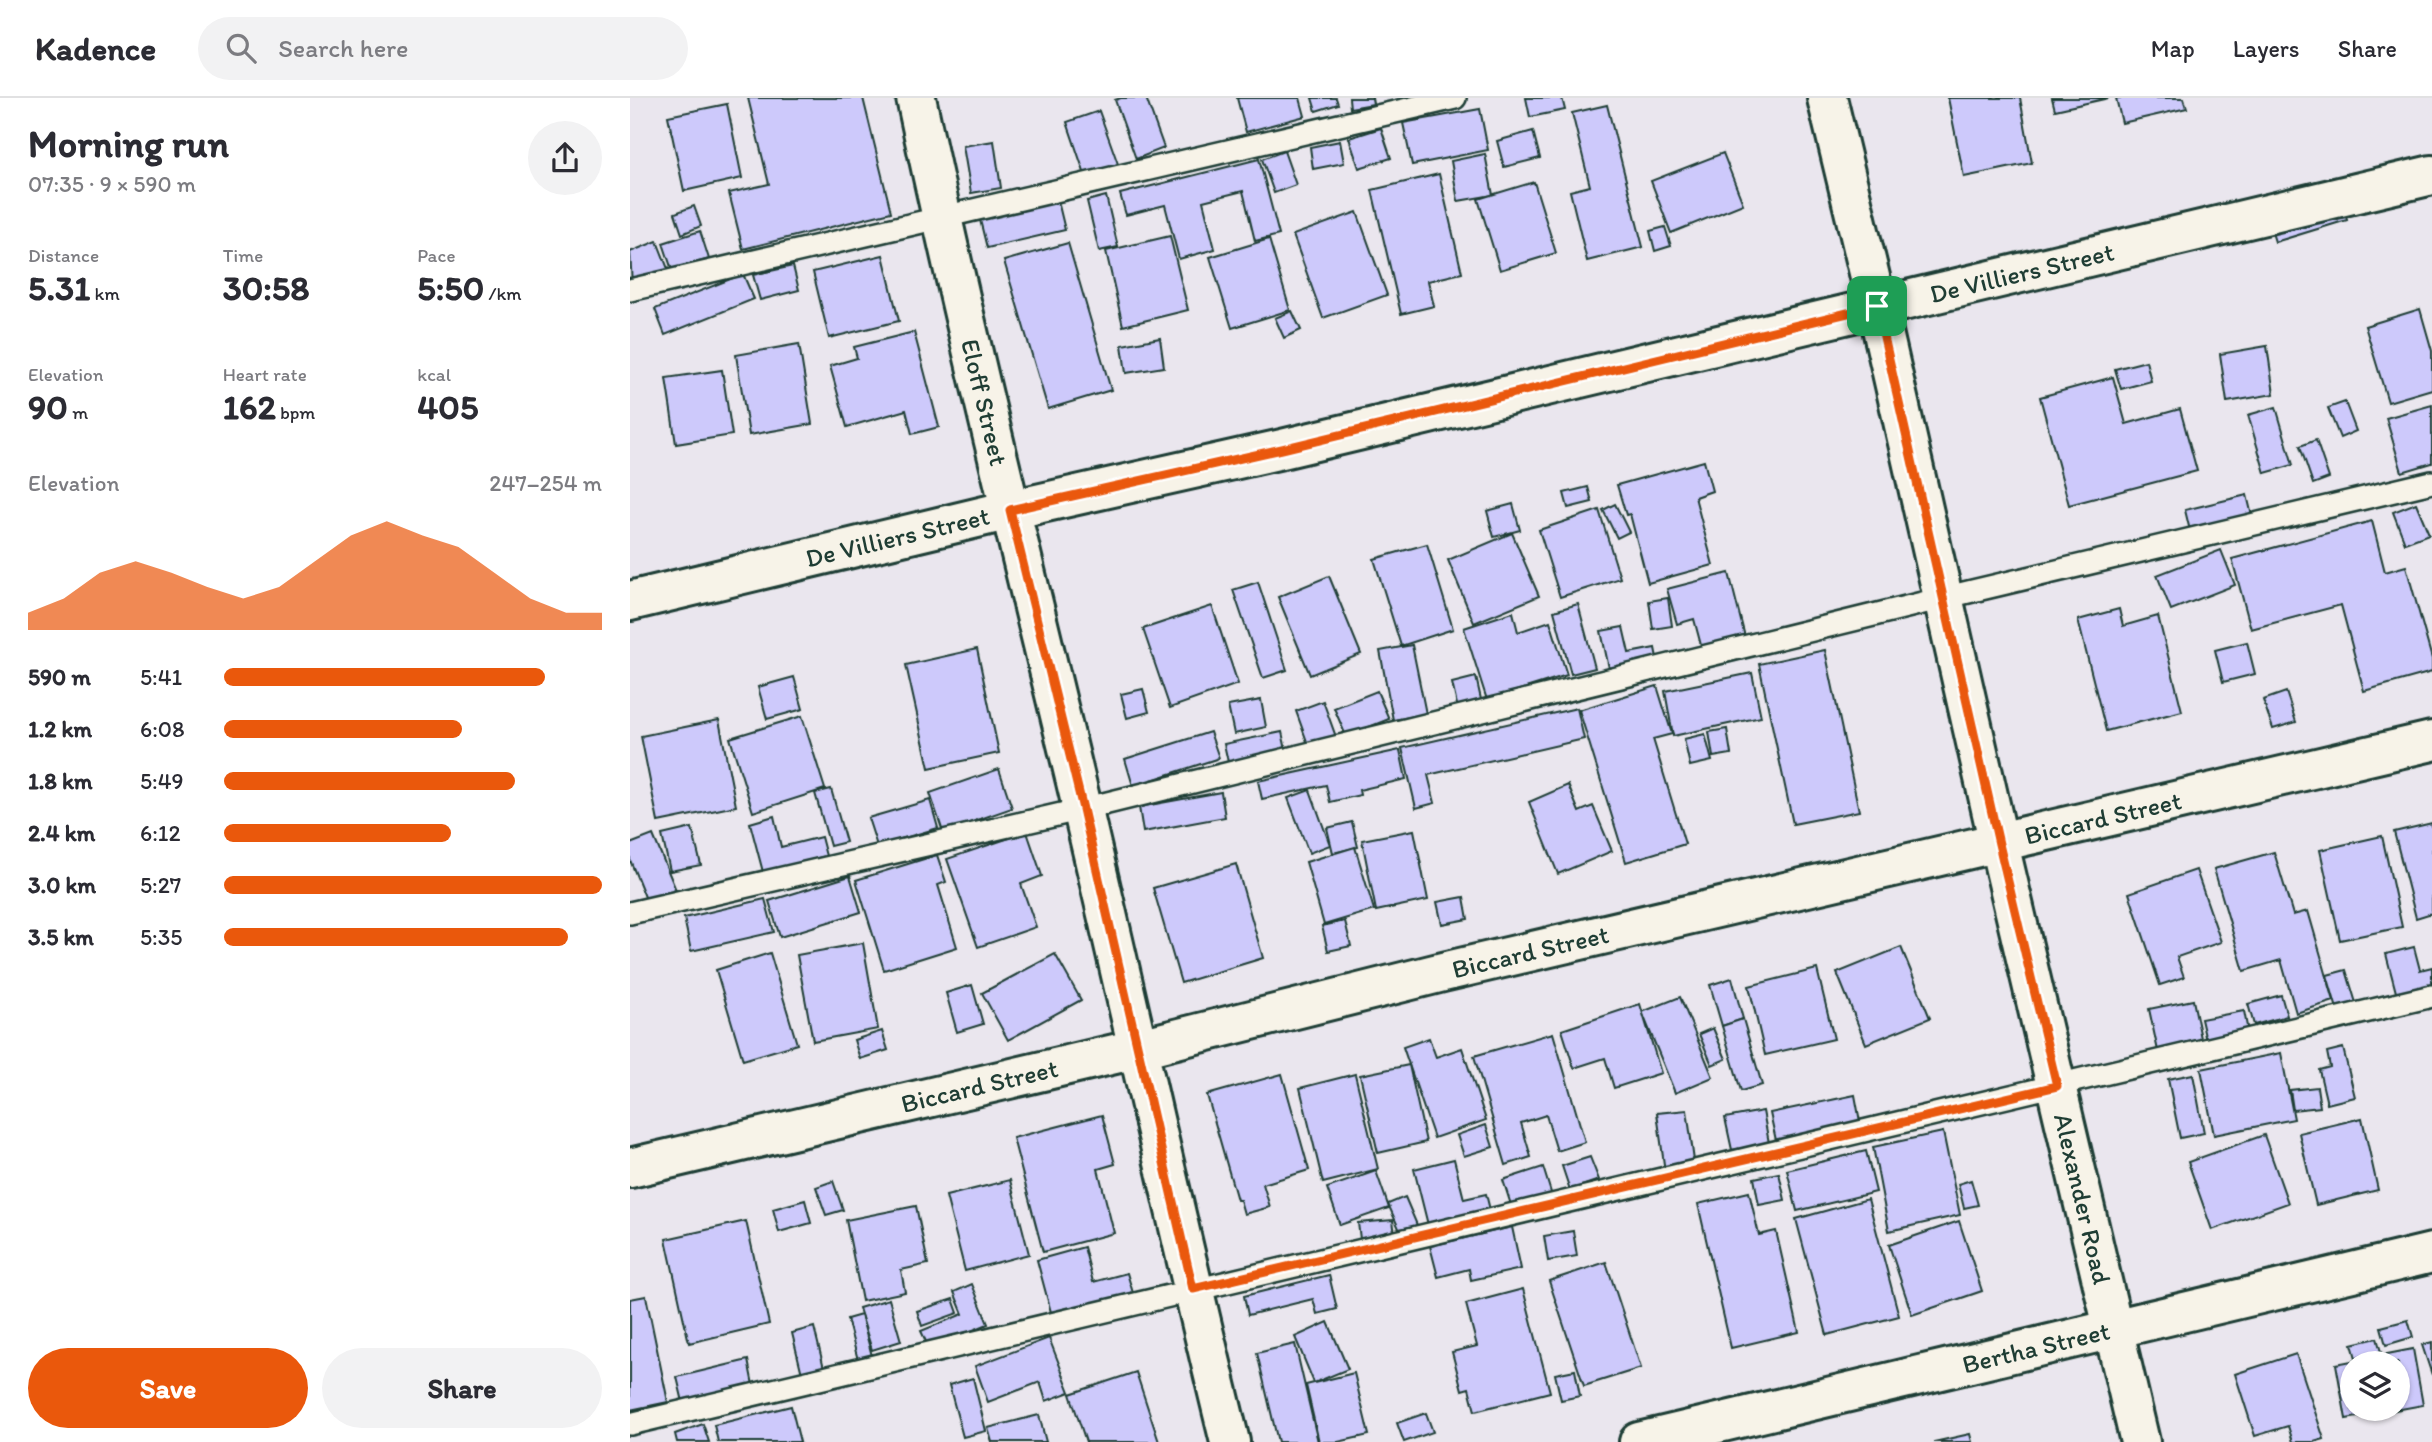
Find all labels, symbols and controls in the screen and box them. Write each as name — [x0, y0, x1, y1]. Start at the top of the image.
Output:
search box — [198, 17, 688, 80]
text: Kadence — [35, 29, 156, 68]
icon: search — [222, 29, 260, 67]
text: Search here — [278, 32, 409, 64]
text: Map — [2151, 34, 2195, 63]
text: Layers — [2233, 34, 2300, 63]
text: Share — [2338, 34, 2397, 63]
text: Morning run — [28, 121, 229, 167]
button: share — [528, 121, 602, 195]
text: 07:35 · 9 × 590 m — [28, 170, 196, 198]
street label: De Villiers Street — [1927, 235, 2117, 310]
text: Distance — [28, 244, 99, 267]
text: Time — [223, 244, 263, 267]
text: Pace — [417, 244, 455, 267]
text: 5.31 — [28, 267, 90, 309]
text: 30:58 — [223, 267, 309, 309]
text: 5:50 — [417, 267, 484, 309]
pin — [1847, 276, 1907, 336]
text: km — [90, 282, 120, 305]
text: /km — [484, 282, 522, 305]
icon: arrive — [1858, 287, 1896, 325]
street label: Eloff Street — [954, 336, 1015, 469]
text: Elevation — [28, 363, 104, 386]
text: Heart rate — [223, 363, 307, 386]
text: kcal — [417, 363, 451, 386]
text: 90 — [28, 386, 68, 428]
text: 162 — [223, 386, 276, 428]
text: 405 — [417, 386, 478, 428]
text: m — [68, 401, 88, 424]
text: bpm — [276, 401, 315, 424]
text: Elevation — [28, 469, 119, 497]
text: 247–254 m — [489, 469, 602, 497]
street label: De Villiers Street — [802, 499, 993, 574]
text: 590 m — [28, 663, 91, 691]
text: 5:41 — [140, 663, 182, 691]
text: 1.2 km — [28, 715, 92, 743]
text: 6:08 — [140, 715, 185, 743]
text: 1.8 km — [28, 767, 93, 795]
text: 5:49 — [140, 767, 184, 795]
street label: Biccard Street — [2021, 784, 2185, 852]
text: 2.4 km — [28, 819, 95, 847]
text: 6:12 — [140, 819, 181, 847]
text: 3.0 km — [28, 871, 96, 899]
text: 5:27 — [140, 871, 181, 899]
street label: Biccard Street — [1449, 918, 1612, 985]
text: 3.5 km — [28, 923, 94, 951]
text: 5:35 — [140, 923, 182, 951]
street label: Biccard Street — [898, 1052, 1061, 1120]
street label: Alexander Road — [2047, 1110, 2118, 1287]
street label: Bertha Street — [1959, 1314, 2113, 1380]
button: Save — [28, 1348, 308, 1428]
button: Share — [322, 1348, 602, 1428]
map controls — [2340, 1351, 2410, 1421]
button: layers — [2340, 1351, 2410, 1421]

